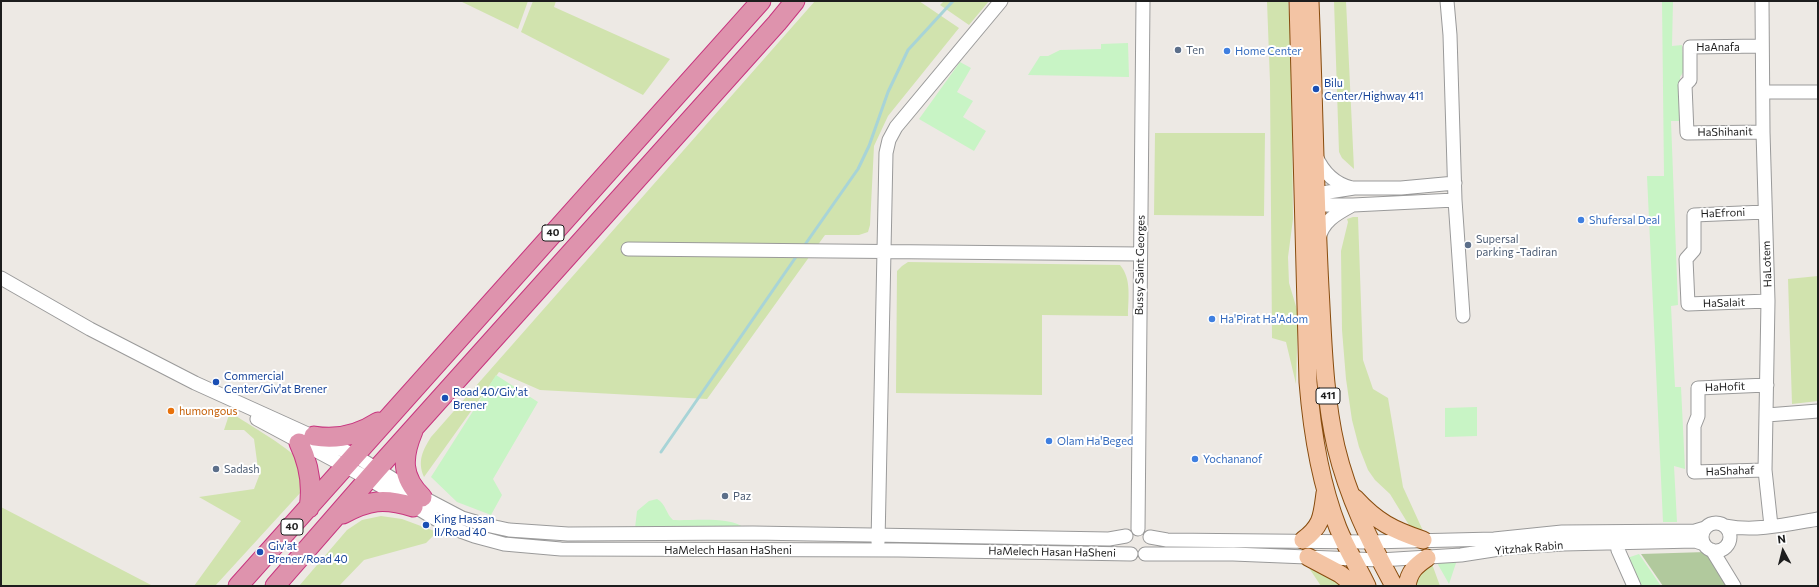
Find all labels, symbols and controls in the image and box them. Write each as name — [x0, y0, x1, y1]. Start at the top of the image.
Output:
street label: HaAnafa — [1696, 40, 1740, 54]
place label: Ten — [1186, 43, 1204, 57]
place label: Home Center — [1235, 44, 1302, 58]
marker: Ten — [1173, 45, 1183, 55]
marker: Home Center — [1222, 46, 1232, 56]
place label: Bilu Center/Highway 411 — [1324, 76, 1424, 102]
marker: Bilu Center/Highway 411 — [1311, 84, 1321, 94]
street label: HaShihanit — [1697, 125, 1753, 139]
street label: HaEfroni — [1700, 206, 1746, 220]
place label: Shufersal Deal — [1589, 213, 1660, 227]
street label: Bussy Saint Georges — [1133, 215, 1147, 315]
marker: Shufersal Deal — [1576, 215, 1586, 225]
road number: 40 — [542, 225, 564, 241]
place label: Supersal parking -Tadiran — [1476, 232, 1557, 258]
marker: Supersal parking -Tadiran — [1463, 240, 1473, 250]
street label: HaLotem — [1760, 240, 1774, 288]
street label: HaSalait — [1703, 296, 1745, 310]
place label: Ha'Pirat Ha'Adom — [1220, 312, 1308, 326]
marker: Ha'Pirat Ha'Adom — [1207, 314, 1217, 324]
place label: Commercial Center/Giv'at Brener — [224, 369, 327, 395]
marker: Commercial Center/Giv'at Brener — [211, 377, 221, 387]
street label: HaHofit — [1705, 380, 1745, 394]
place label: Road 40/Giv'at Brener — [453, 385, 528, 411]
road number: 411 — [1316, 388, 1340, 404]
marker: Road 40/Giv'at Brener — [440, 393, 450, 403]
place label: humongous — [179, 404, 237, 418]
marker: humongous — [166, 406, 176, 416]
place label: Olam Ha'Beged — [1057, 434, 1133, 448]
marker: Olam Ha'Beged — [1044, 436, 1054, 446]
place label: Yochananof — [1203, 452, 1262, 466]
marker: Yochananof — [1190, 454, 1200, 464]
place label: Sadash — [224, 462, 260, 476]
marker: Sadash — [211, 464, 221, 474]
street label: HaShahaf — [1705, 464, 1755, 478]
place label: Paz — [733, 489, 751, 503]
marker: Paz — [720, 491, 730, 501]
place label: King Hassan II/Road 40 — [434, 512, 495, 538]
road number: 40 — [281, 519, 303, 535]
marker: King Hassan II/Road 40 — [421, 520, 431, 530]
north arrow — [1763, 531, 1803, 571]
text: N — [1777, 532, 1786, 546]
street label: Yitzhak Rabin — [1494, 538, 1564, 558]
place label: Giv'at Brener/Road 40 — [268, 539, 348, 565]
street label: HaMelech Hasan HaSheni — [664, 543, 792, 557]
street label: HaMelech Hasan HaSheni — [988, 544, 1116, 560]
marker: Giv'at Brener/Road 40 — [255, 547, 265, 557]

